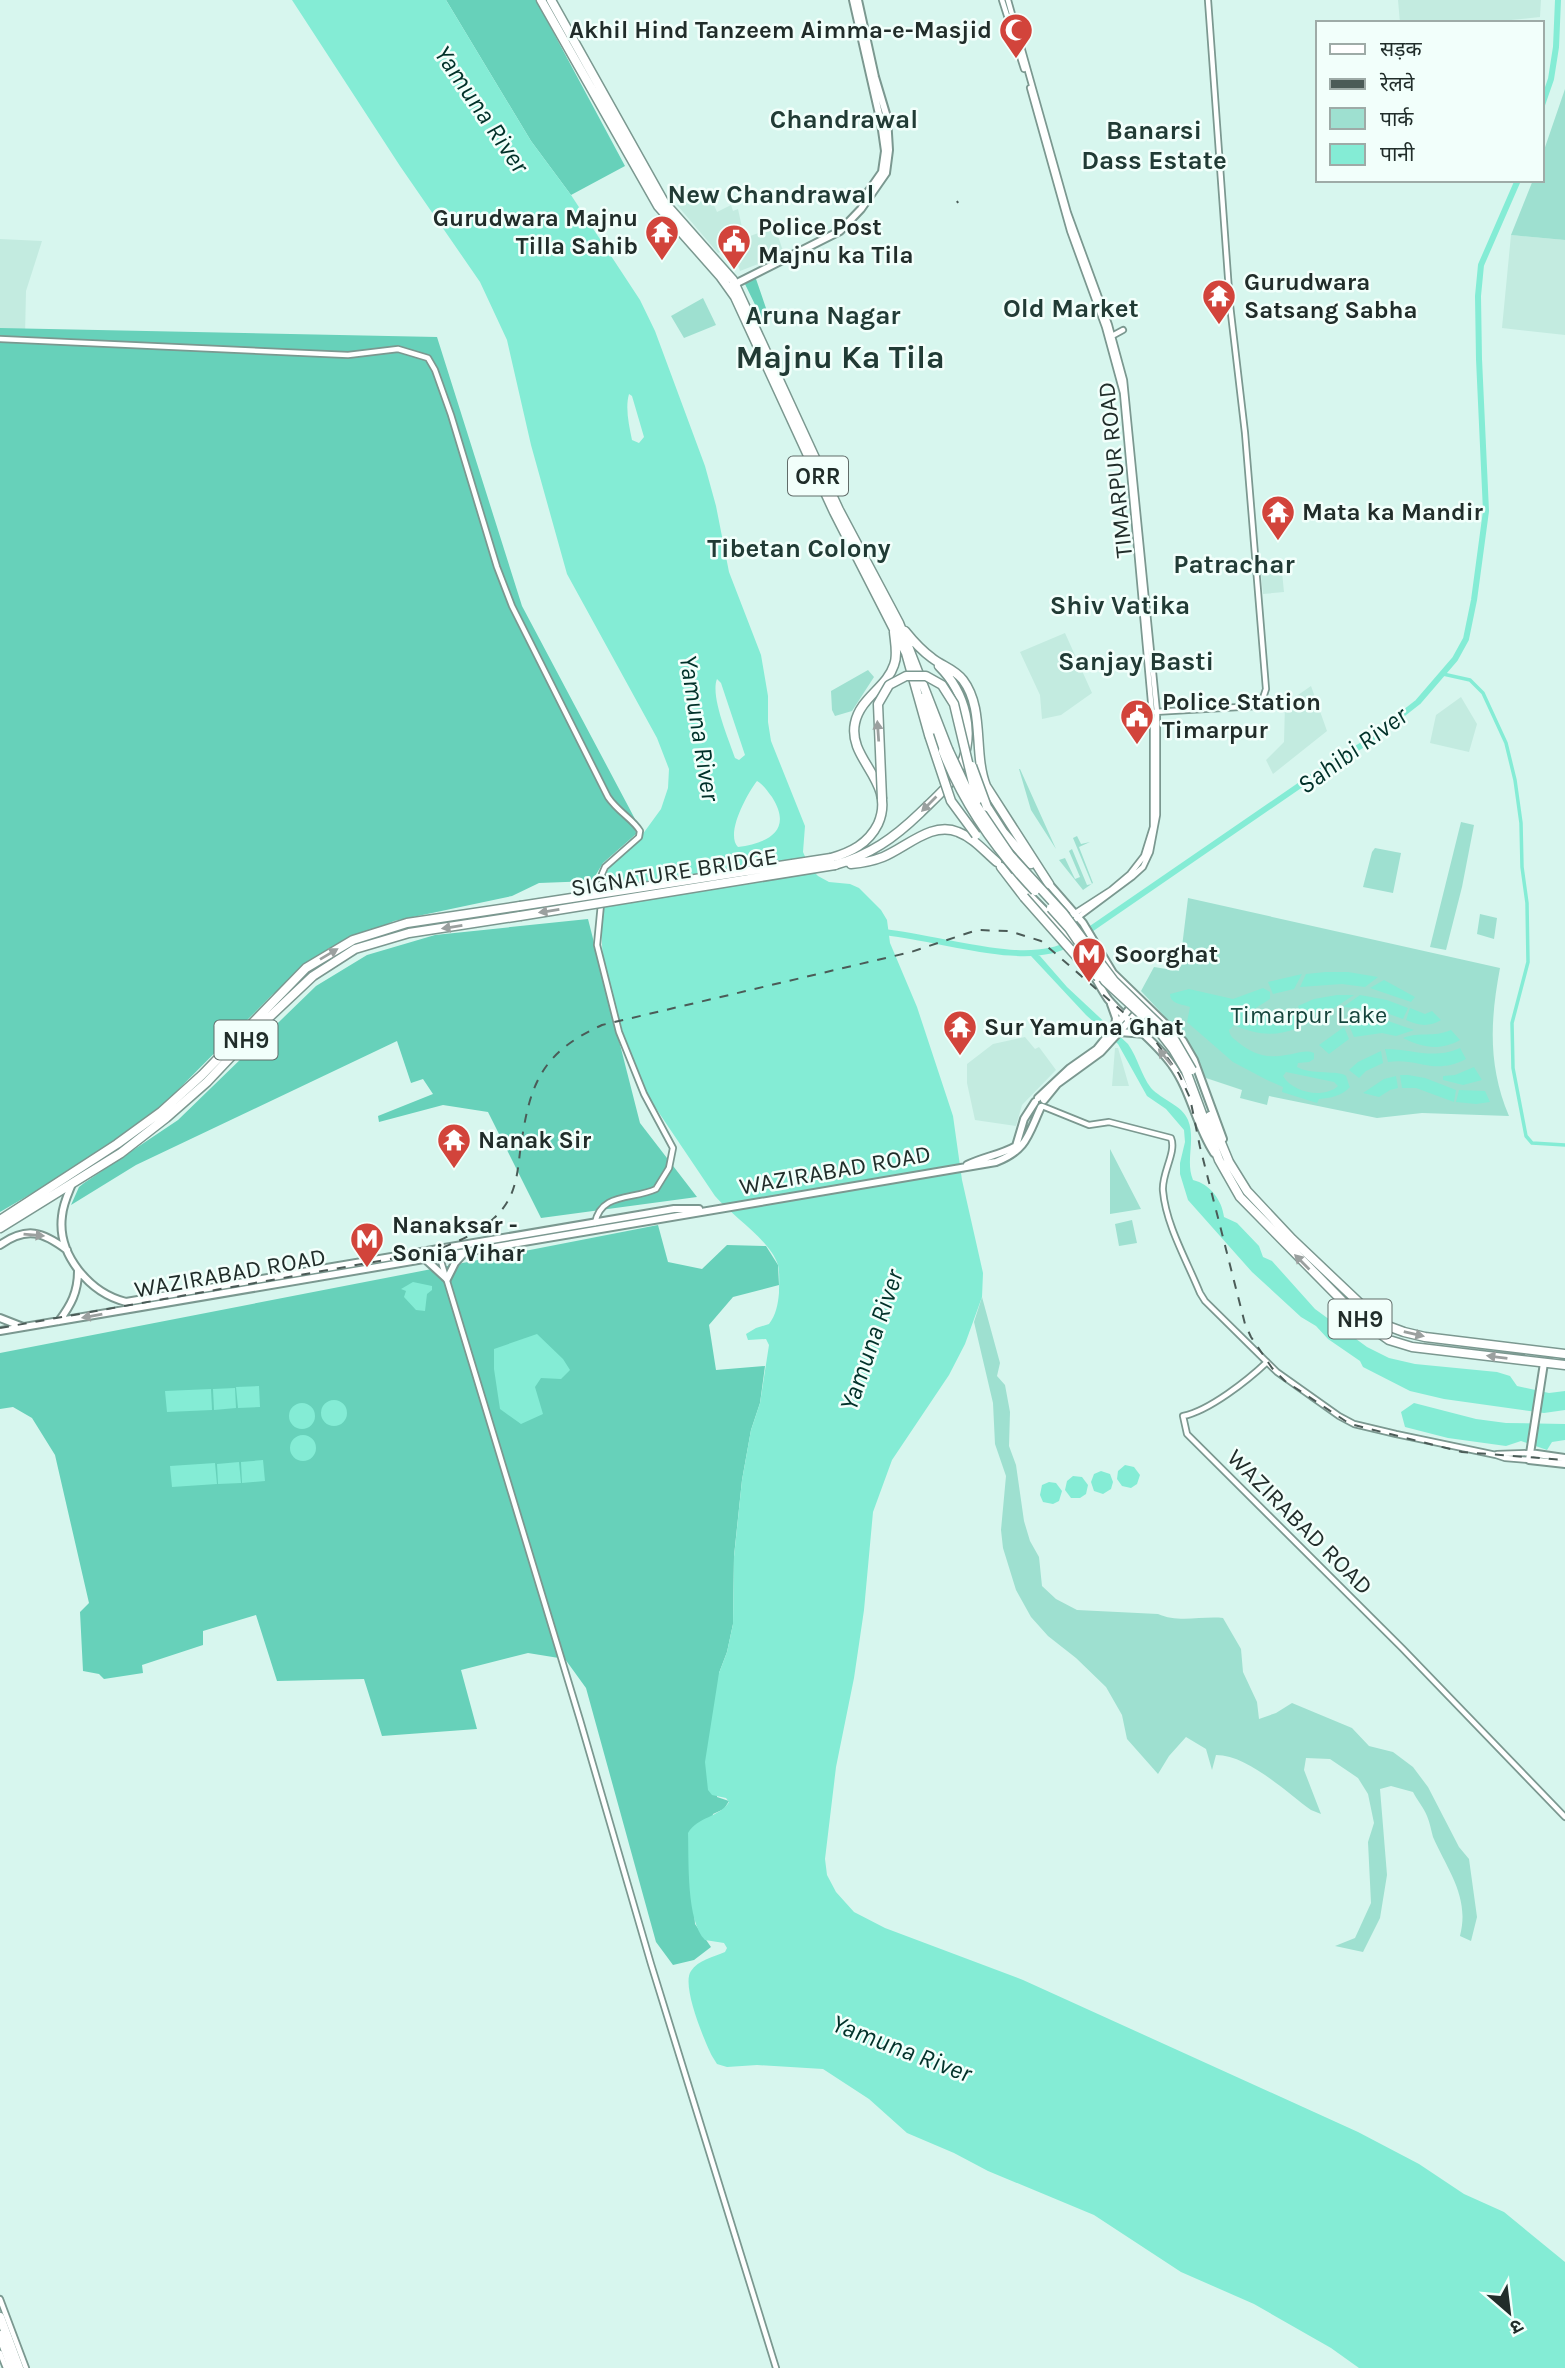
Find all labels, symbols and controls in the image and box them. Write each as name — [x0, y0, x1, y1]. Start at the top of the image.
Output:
mosque icon: Akhil Hind Tanzeem Aimma-e-Masjid — [997, 11, 1035, 60]
place label: Akhil Hind Tanzeem Aimma-e-Masjid — [569, 16, 992, 44]
legend — [1316, 21, 1544, 182]
text: सड़क — [1380, 37, 1422, 61]
water label: Yamuna River — [428, 40, 536, 180]
text: रेलवे — [1379, 72, 1415, 96]
district label: Chandrawal — [770, 104, 918, 135]
text: पार्क — [1380, 107, 1414, 131]
district label: Banarsi Dass Estate — [1081, 115, 1227, 176]
text: पानी — [1380, 142, 1415, 166]
district label: New Chandrawal — [668, 179, 875, 210]
place label: Gurudwara Majnu Tilla Sahib — [433, 204, 638, 260]
temple icon: Gurudwara Majnu Tilla Sahib — [643, 213, 681, 262]
place label: Police Post Majnu ka Tila — [758, 213, 913, 269]
public building icon: Police Post Majnu ka Tila — [715, 222, 753, 271]
place label: Gurudwara Satsang Sabha — [1244, 268, 1418, 324]
temple icon: Gurudwara Satsang Sabha — [1200, 277, 1238, 326]
district label: Old Market — [1003, 293, 1139, 324]
district label: Aruna Nagar — [745, 300, 901, 331]
district label: Majnu Ka Tila — [735, 339, 945, 376]
street label: TIMARPUR ROAD — [1092, 381, 1138, 559]
road number: ORR — [788, 456, 848, 496]
temple icon: Mata ka Mandir — [1259, 493, 1297, 542]
place label: Mata ka Mandir — [1302, 498, 1484, 526]
district label: Tibetan Colony — [707, 533, 891, 564]
district label: Patrachar — [1173, 549, 1295, 580]
district label: Shiv Vatika — [1050, 590, 1190, 621]
district label: Sanjay Basti — [1058, 646, 1214, 677]
water label: Yamuna River — [673, 653, 727, 804]
place label: Police Station Timarpur — [1162, 688, 1321, 744]
public building icon: Police Station Timarpur — [1118, 697, 1156, 746]
water label: Sahibi River — [1291, 699, 1414, 801]
one-way arrow — [872, 720, 883, 742]
one-way arrow — [921, 795, 938, 811]
street label: SIGNATURE BRIDGE — [569, 842, 779, 902]
one-way arrow — [538, 906, 560, 917]
one-way arrow — [441, 921, 463, 932]
metro station icon: Soorghat — [1070, 935, 1108, 984]
place label: Soorghat — [1114, 940, 1218, 968]
one-way arrow — [320, 948, 339, 960]
park label: Timarpur Lake — [1231, 1001, 1387, 1029]
temple icon: Sur Yamuna Ghat — [941, 1008, 979, 1057]
place label: Sur Yamuna Ghat — [984, 1013, 1184, 1041]
road number: NH9 — [215, 1021, 278, 1060]
one-way arrow — [1158, 1048, 1173, 1066]
temple icon: Nanak Sir — [435, 1121, 473, 1170]
place label: Nanak Sir — [478, 1126, 592, 1154]
street label: WAZIRABAD ROAD — [737, 1139, 933, 1201]
place label: Nanaksar - Sonia Vihar — [392, 1211, 525, 1267]
metro station icon: Nanaksar - Sonia Vihar — [348, 1220, 386, 1269]
one-way arrow — [23, 1230, 45, 1241]
street label: WAZIRABAD ROAD — [132, 1242, 328, 1304]
one-way arrow — [1293, 1253, 1310, 1270]
water label: Yamuna River — [833, 1264, 910, 1415]
road number: NH9 — [1328, 1300, 1392, 1338]
one-way arrow — [81, 1311, 103, 1322]
one-way arrow — [1403, 1329, 1425, 1340]
one-way arrow — [1486, 1352, 1508, 1363]
street label: WAZIRABAD ROAD — [1222, 1444, 1378, 1600]
water label: Yamuna River — [827, 2008, 977, 2090]
north arrow — [1474, 2277, 1544, 2347]
text: उ — [1506, 2314, 1527, 2339]

